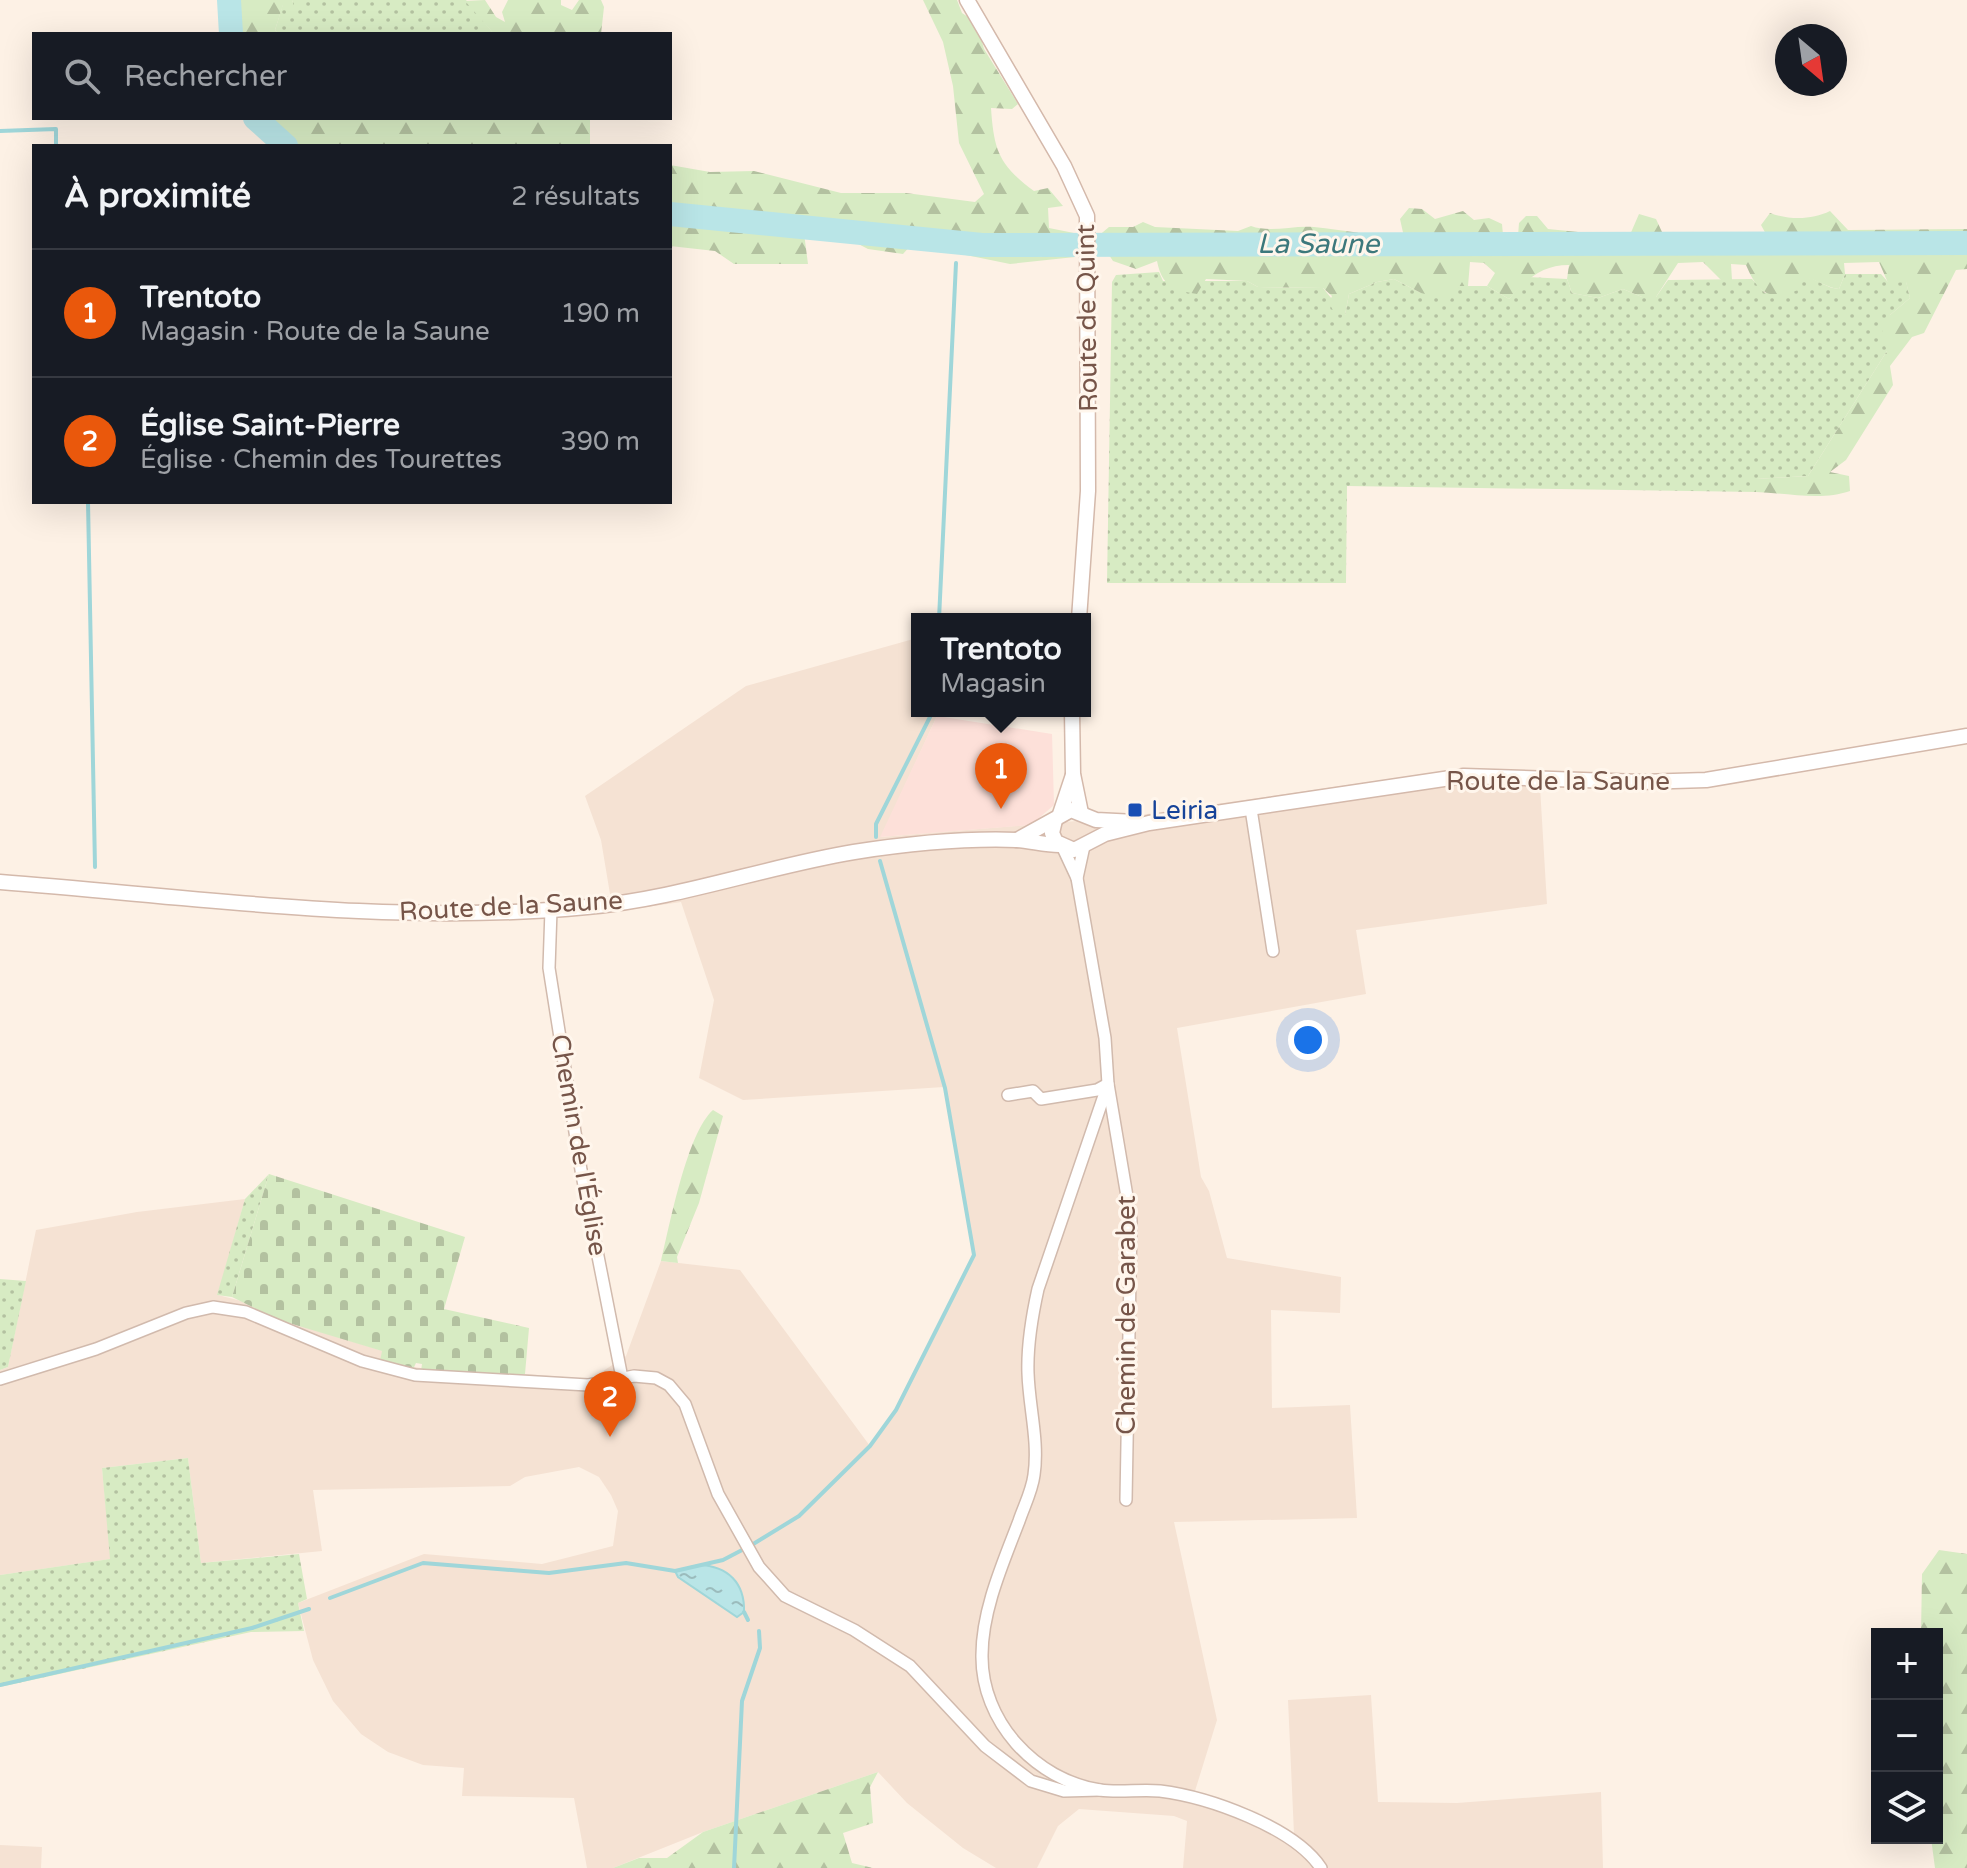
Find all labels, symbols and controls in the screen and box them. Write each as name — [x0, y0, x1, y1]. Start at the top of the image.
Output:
north arrow — [1775, 24, 1847, 96]
search box — [32, 32, 672, 120]
icon: search — [60, 54, 104, 98]
text: Rechercher — [124, 58, 287, 95]
text: À proximité — [64, 176, 251, 217]
text: 2 résultats — [511, 181, 640, 212]
street label: Route de Quint — [1070, 224, 1104, 412]
water label: La Saune — [1257, 227, 1381, 261]
text: Trentoto — [140, 279, 261, 316]
text: 1 — [82, 298, 98, 329]
text: 190 m — [560, 298, 640, 329]
text: Magasin · Route de la Saune — [140, 316, 490, 347]
text: Église Saint-Pierre — [140, 407, 400, 444]
text: 2 — [82, 426, 98, 457]
text: 390 m — [560, 426, 640, 457]
text: Église · Chemin des Tourettes — [140, 444, 502, 475]
popup — [911, 613, 1091, 717]
text: Trentoto — [940, 631, 1062, 668]
text: Magasin — [940, 668, 1046, 699]
pin: 1 — [975, 743, 1027, 809]
street label: Route de la Saune — [1446, 766, 1670, 797]
place label: Leiria — [1151, 795, 1218, 826]
marker: Leiria — [1126, 801, 1144, 819]
street label: Route de la Saune — [398, 885, 624, 927]
your location — [1288, 1020, 1328, 1060]
street label: Chemin de l'Église — [544, 1032, 614, 1258]
street label: Chemin de Garabet — [1111, 1195, 1142, 1435]
pin: 2 — [584, 1371, 636, 1437]
map controls — [1871, 1628, 1943, 1844]
button: + — [1871, 1628, 1943, 1700]
button: − — [1871, 1700, 1943, 1772]
button: layers — [1871, 1772, 1943, 1844]

